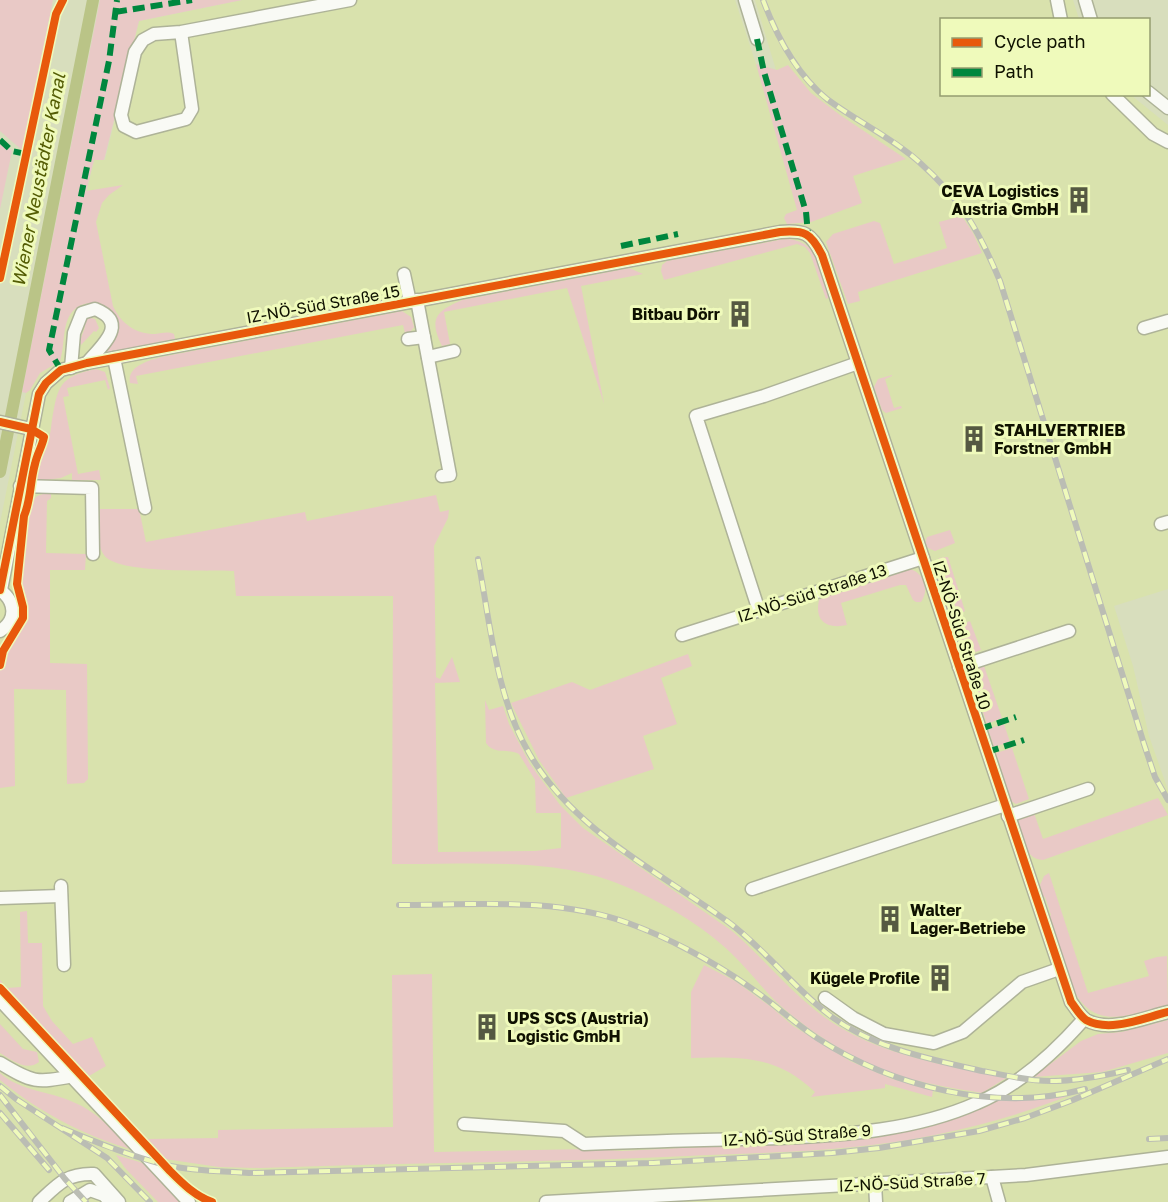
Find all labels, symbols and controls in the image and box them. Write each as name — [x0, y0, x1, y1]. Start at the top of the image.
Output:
legend — [940, 18, 1150, 96]
text: Cycle path — [994, 30, 1086, 52]
text: Path — [994, 60, 1034, 82]
water label: Wiener Neustädter Kanal — [7, 70, 70, 288]
place label: CEVA Logistics Austria GmbH — [941, 181, 1059, 219]
building icon: CEVA Logistics Austria GmbH — [1064, 185, 1094, 215]
street label: IZ-NÖ-Süd Straße 15 — [245, 281, 401, 327]
building icon: Bitbau Dörr — [725, 299, 755, 329]
place label: Bitbau Dörr — [632, 304, 720, 324]
place label: STAHLVERTRIEB Forstner GmbH — [994, 420, 1126, 458]
building icon: STAHLVERTRIEB Forstner GmbH — [959, 424, 989, 454]
street label: IZ-NÖ-Süd Straße 10 — [928, 558, 996, 712]
street label: IZ-NÖ-Süd Straße 13 — [735, 559, 889, 627]
place label: Walter Lager-Betriebe — [910, 900, 1026, 938]
building icon: Walter Lager-Betriebe — [875, 904, 905, 934]
building icon: Kügele Profile — [925, 963, 955, 993]
place label: Kügele Profile — [810, 968, 920, 988]
place label: UPS SCS (Austria) Logistic GmbH — [507, 1008, 649, 1046]
building icon: UPS SCS (Austria) Logistic GmbH — [472, 1012, 502, 1042]
street label: IZ-NÖ-Süd Straße 9 — [722, 1120, 872, 1150]
street label: IZ-NÖ-Süd Straße 7 — [838, 1168, 986, 1196]

